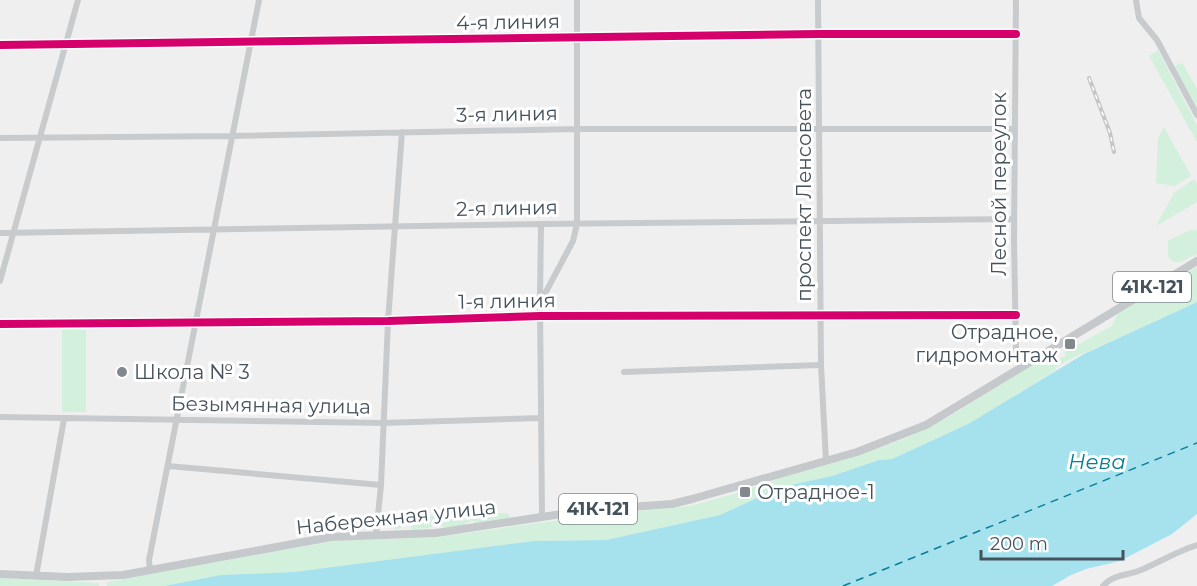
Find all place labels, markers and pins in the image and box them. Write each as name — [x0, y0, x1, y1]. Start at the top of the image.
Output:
place label: Отрадное, гидромонтаж — [916, 320, 1058, 367]
marker: Отрадное, гидромонтаж — [1063, 337, 1077, 351]
place label: Школа № 3 — [134, 360, 250, 384]
marker: Школа № 3 — [115, 365, 129, 379]
place label: Отрадное-1 — [757, 480, 875, 504]
marker: Отрадное-1 — [738, 485, 752, 499]

